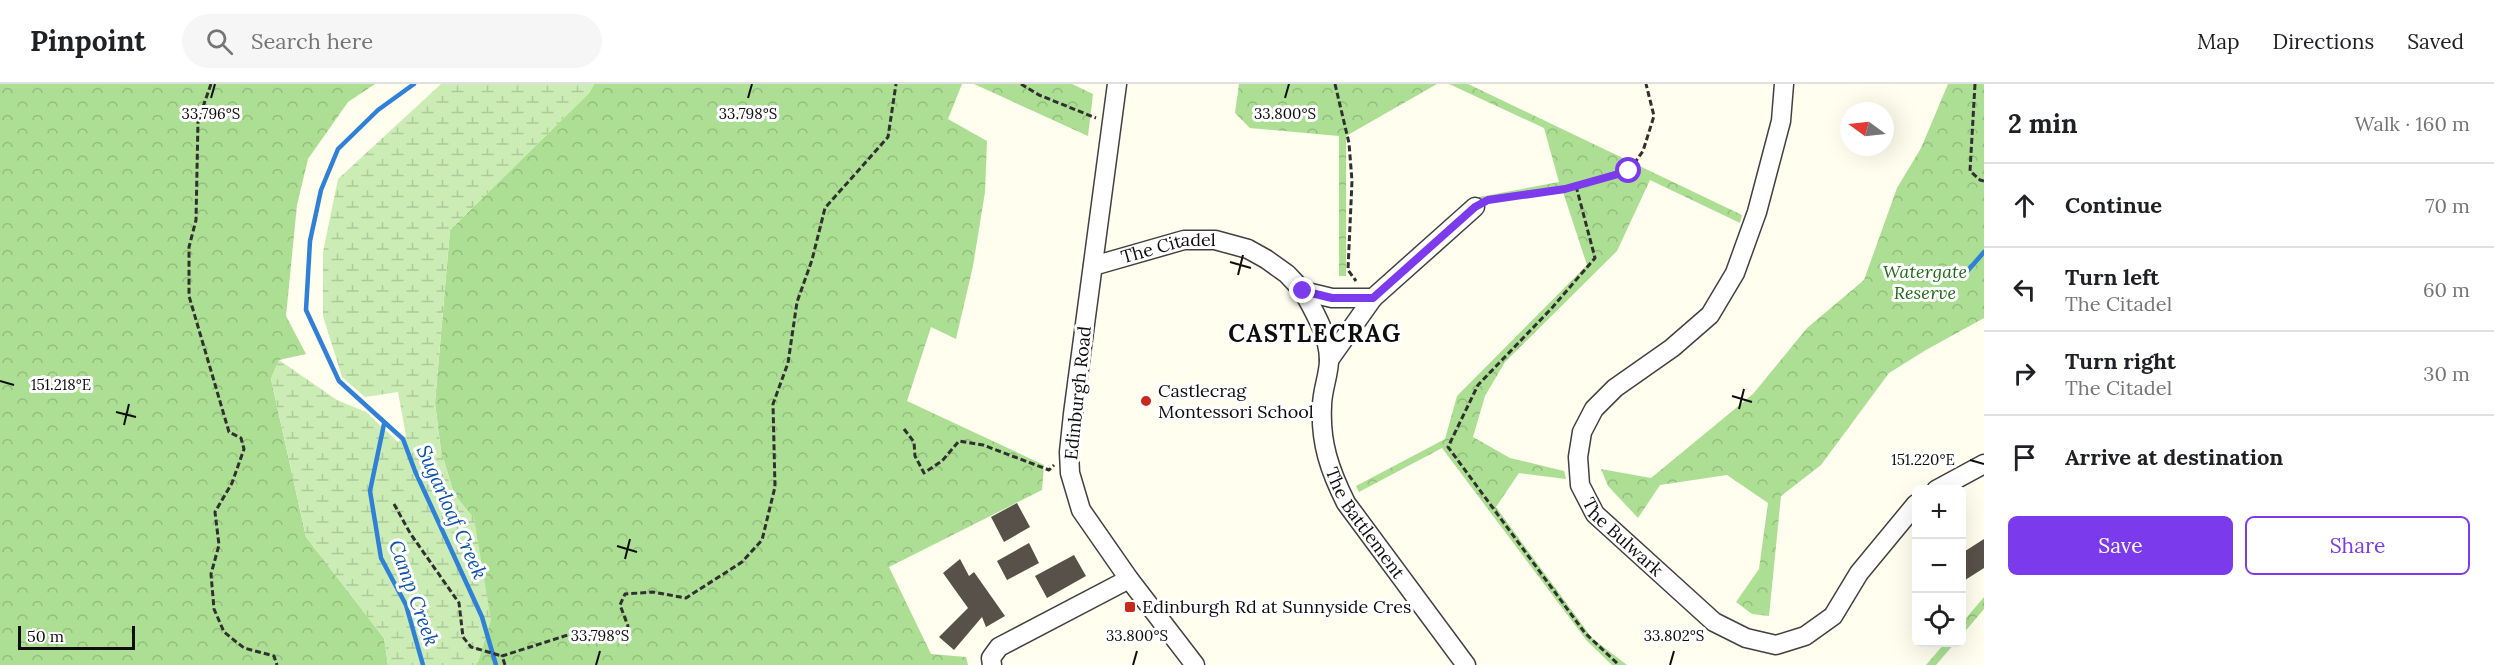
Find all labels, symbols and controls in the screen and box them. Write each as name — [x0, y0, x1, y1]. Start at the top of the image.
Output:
search box — [182, 14, 602, 68]
text: Pinpoint — [30, 23, 146, 59]
icon: search — [203, 25, 236, 58]
text: Search here — [251, 27, 373, 55]
text: Map — [2197, 28, 2240, 55]
text: Directions — [2273, 28, 2374, 55]
text: Saved — [2407, 28, 2464, 55]
north arrow — [1840, 102, 1894, 156]
text: 33.796°S — [182, 104, 240, 123]
text: 33.798°S — [719, 104, 777, 123]
text: 33.800°S — [1254, 104, 1316, 123]
text: 2 min — [2008, 107, 2078, 140]
text: Walk · 160 m — [2354, 111, 2470, 136]
route start — [1615, 157, 1641, 183]
icon: ahead — [2008, 189, 2041, 222]
text: Continue — [2065, 191, 2162, 219]
text: 70 m — [2425, 193, 2470, 218]
street label: The Citadel — [1118, 228, 1216, 268]
park label: Watergate Reserve — [1883, 260, 1967, 304]
text: Turn left — [2065, 263, 2159, 291]
icon: left — [2008, 273, 2041, 306]
route end — [1289, 277, 1315, 303]
text: 60 m — [2423, 277, 2470, 302]
text: The Citadel — [2065, 291, 2172, 316]
district label: CASTLECRAG — [1228, 318, 1402, 349]
street label: Edinburgh Road — [1059, 325, 1096, 461]
text: Turn right — [2065, 347, 2176, 375]
icon: right — [2008, 357, 2041, 390]
text: 30 m — [2423, 361, 2470, 386]
text: 151.218°E — [31, 375, 91, 394]
text: The Citadel — [2065, 375, 2172, 400]
place label: Castlecrag Montessori School — [1158, 379, 1314, 423]
marker: Castlecrag Montessori School — [1139, 394, 1153, 408]
water label: Sugarloaf Creek — [412, 441, 493, 583]
icon: arrive — [2008, 441, 2041, 474]
text: Arrive at destination — [2065, 443, 2283, 471]
text: 151.220°E — [1891, 450, 1955, 469]
street label: The Battlement — [1320, 464, 1410, 583]
map controls — [1912, 485, 1966, 647]
button: + — [1912, 485, 1966, 539]
street label: The Bulwark — [1578, 494, 1668, 581]
button: Save — [2008, 516, 2233, 575]
button: Share — [2245, 516, 2470, 575]
water label: Camp Creek — [384, 536, 445, 649]
button: − — [1912, 539, 1966, 593]
button: locate — [1912, 593, 1966, 647]
place label: Edinburgh Rd at Sunnyside Cres — [1142, 595, 1411, 618]
marker: Edinburgh Rd at Sunnyside Cres — [1123, 600, 1137, 614]
scale bar — [18, 623, 135, 650]
text: 50 m — [27, 626, 64, 646]
text: 33.798°S — [571, 626, 629, 645]
text: 33.800°S — [1106, 626, 1168, 645]
text: 33.802°S — [1644, 626, 1704, 645]

